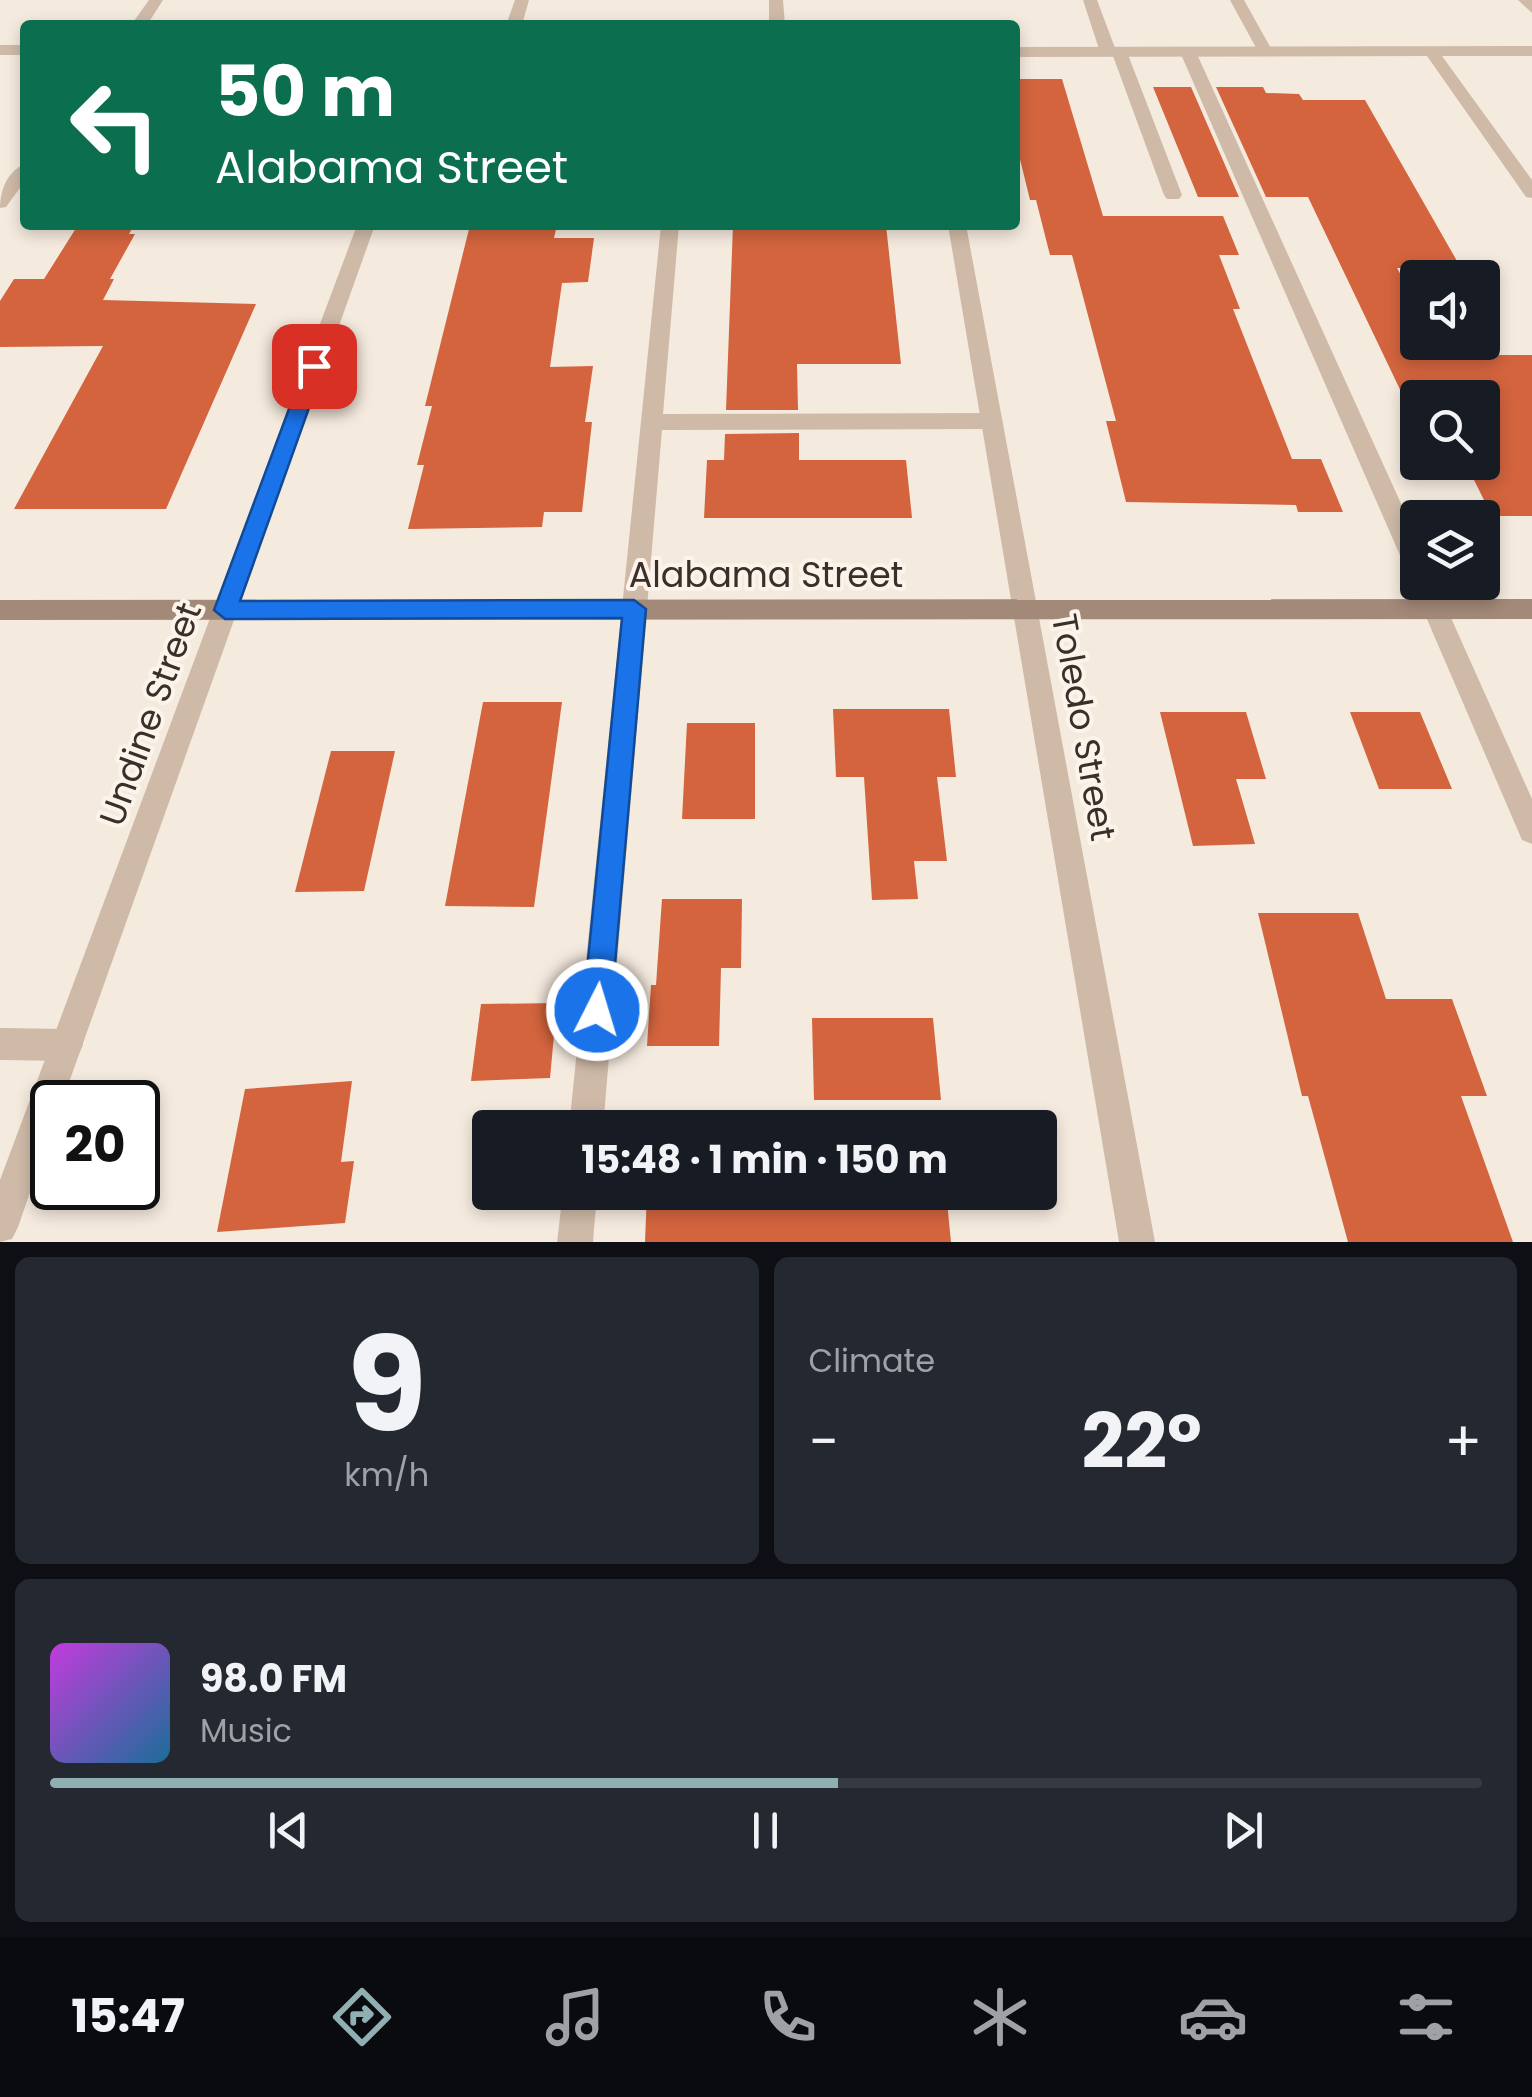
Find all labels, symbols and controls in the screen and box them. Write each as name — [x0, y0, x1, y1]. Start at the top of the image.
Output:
text: 50 m — [215, 42, 395, 141]
icon: left — [50, 60, 180, 190]
text: Alabama Street — [215, 136, 568, 199]
map controls — [1400, 260, 1500, 600]
button: sound — [1400, 260, 1500, 360]
pin — [272, 324, 357, 409]
icon: arrive — [287, 339, 342, 394]
button: search — [1400, 380, 1500, 480]
button: layers — [1400, 500, 1500, 600]
street label: Alabama Street — [629, 550, 903, 599]
street label: Undine Street — [87, 596, 213, 832]
street label: Toledo Street — [1040, 610, 1128, 844]
position arrow — [545, 958, 649, 1062]
speed limit sign: 20 — [30, 1080, 160, 1210]
text: 15:48 · 1 min · 150 m — [581, 1133, 948, 1186]
text: 9 — [347, 1294, 427, 1477]
text: Climate — [809, 1338, 935, 1383]
text: 22° — [1081, 1389, 1202, 1494]
text: − — [809, 1403, 839, 1480]
text: + — [1444, 1403, 1482, 1480]
text: km/h — [344, 1452, 429, 1497]
text: 98.0 FM — [200, 1652, 347, 1705]
text: Music — [200, 1708, 292, 1753]
icon: previous — [261, 1803, 316, 1858]
icon: pause — [738, 1803, 793, 1858]
icon: next — [1216, 1803, 1271, 1858]
icon: directions — [327, 1982, 397, 2052]
icon: music — [540, 1982, 610, 2052]
icon: phone — [753, 1982, 823, 2052]
icon: climate — [965, 1982, 1035, 2052]
icon: car — [1178, 1982, 1248, 2052]
icon: filters — [1391, 1982, 1461, 2052]
text: 15:47 — [71, 1985, 185, 2048]

